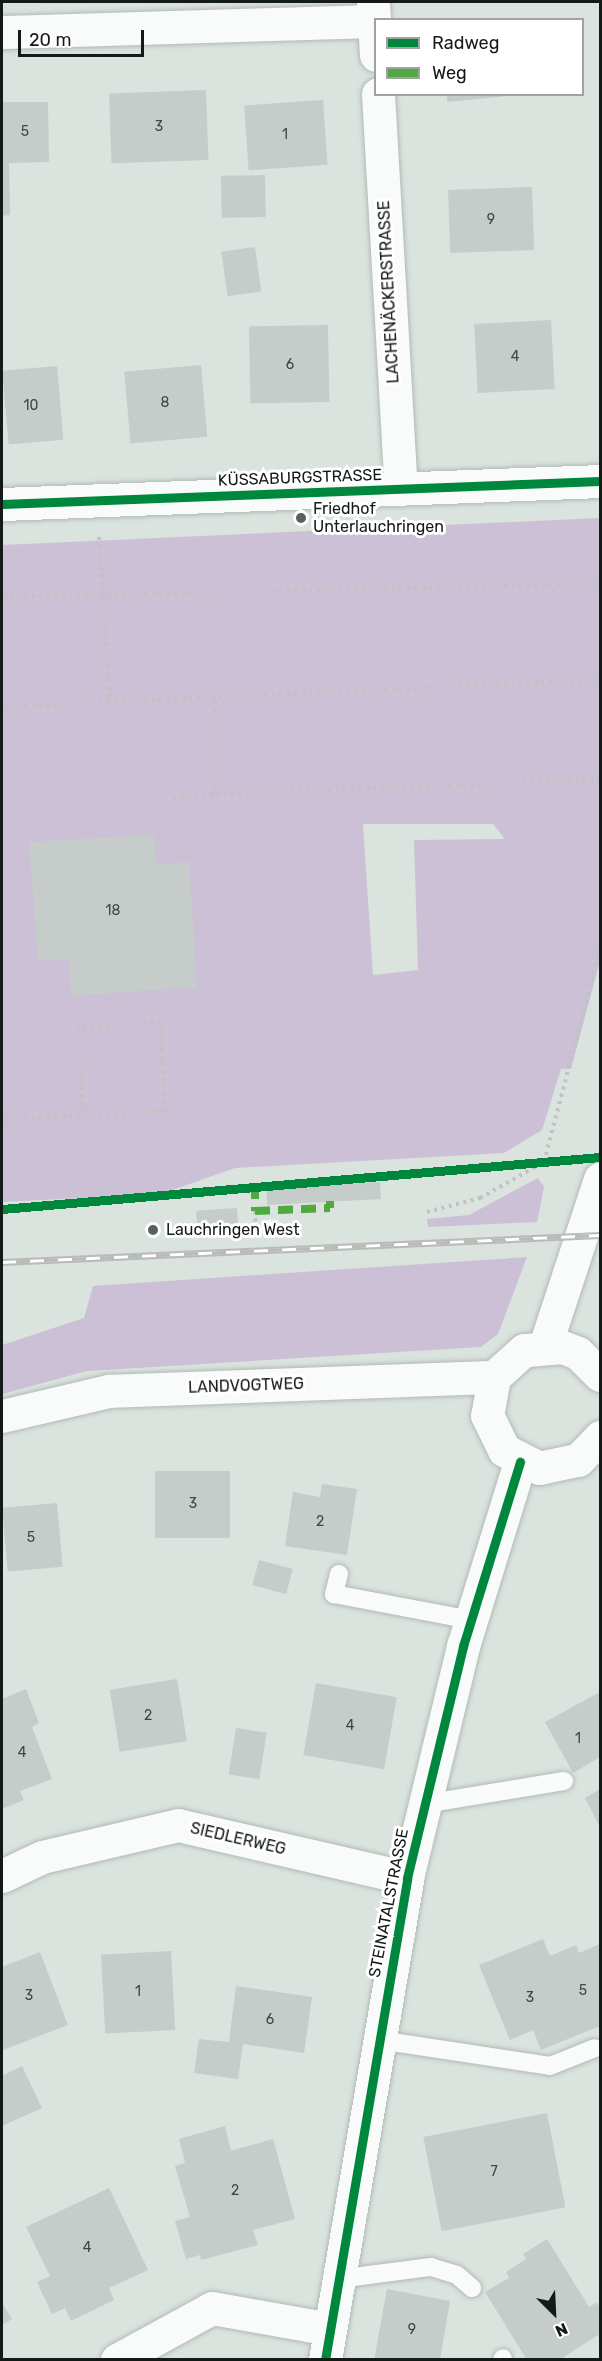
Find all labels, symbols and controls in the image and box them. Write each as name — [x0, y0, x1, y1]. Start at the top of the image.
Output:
scale bar — [21, 18, 147, 56]
legend — [374, 18, 584, 96]
text: 20 m — [29, 29, 71, 51]
text: Radweg — [432, 32, 499, 54]
text: Weg — [432, 62, 467, 84]
house number: 3 — [155, 119, 163, 135]
house number: 5 — [21, 124, 29, 140]
house number: 1 — [282, 127, 288, 143]
street label: LACHENÄCKERSTRASSE — [375, 200, 403, 384]
house number: 9 — [487, 212, 495, 228]
house number: 4 — [511, 349, 519, 365]
house number: 6 — [286, 357, 294, 373]
house number: 8 — [161, 395, 169, 411]
house number: 10 — [24, 398, 38, 414]
street label: KÜSSABURGSTRASSE — [218, 466, 382, 490]
place label: Friedhof Unterlauchringen — [313, 499, 444, 537]
marker: Friedhof Unterlauchringen — [294, 511, 308, 525]
house number: 18 — [106, 903, 120, 919]
place label: Lauchringen West — [166, 1220, 300, 1240]
marker: Lauchringen West — [144, 1221, 162, 1239]
street label: LANDVOGTWEG — [188, 1374, 304, 1398]
house number: 3 — [189, 1496, 197, 1512]
house number: 2 — [316, 1514, 324, 1530]
house number: 5 — [27, 1530, 35, 1546]
house number: 2 — [144, 1708, 152, 1724]
house number: 4 — [346, 1718, 354, 1734]
house number: 1 — [575, 1731, 581, 1747]
house number: 4 — [18, 1745, 26, 1761]
street label: SIEDLERWEG — [188, 1819, 288, 1859]
street label: STEINATALSTRASSE — [365, 1827, 413, 1979]
house number: 5 — [579, 1983, 587, 1999]
house number: 1 — [135, 1984, 141, 2000]
house number: 3 — [25, 1988, 33, 2004]
house number: 3 — [526, 1990, 534, 2006]
house number: 6 — [266, 2012, 274, 2028]
house number: 7 — [490, 2164, 498, 2180]
house number: 2 — [231, 2183, 239, 2199]
house number: 4 — [83, 2240, 91, 2256]
north arrow — [524, 2283, 584, 2343]
text: N — [552, 2319, 571, 2341]
house number: 9 — [408, 2322, 416, 2338]

